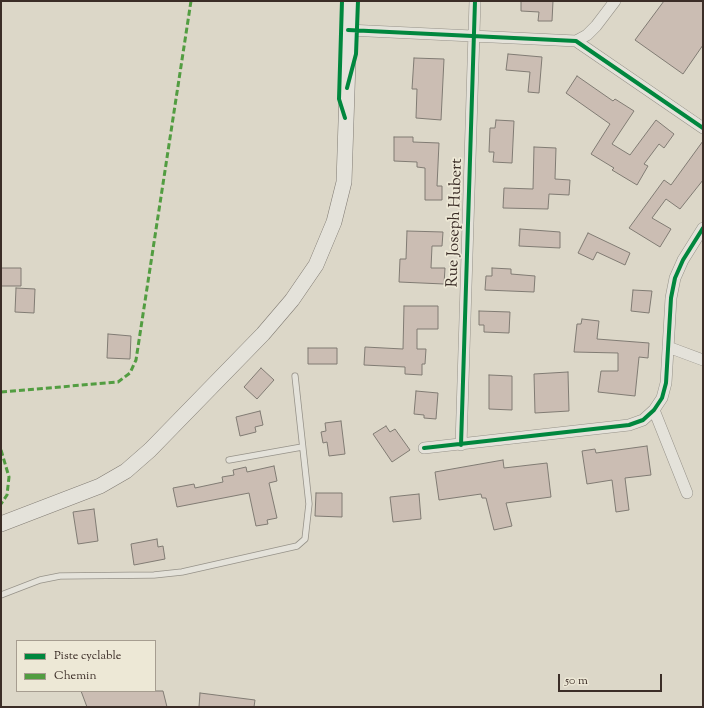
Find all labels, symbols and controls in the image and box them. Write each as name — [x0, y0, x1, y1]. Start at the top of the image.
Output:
street label: Rue Joseph Hubert — [444, 158, 468, 288]
legend — [16, 640, 156, 692]
text: Piste cyclable — [54, 647, 121, 665]
scale bar — [560, 666, 664, 692]
text: Chemin — [54, 667, 97, 685]
text: 50 m — [565, 672, 588, 690]

